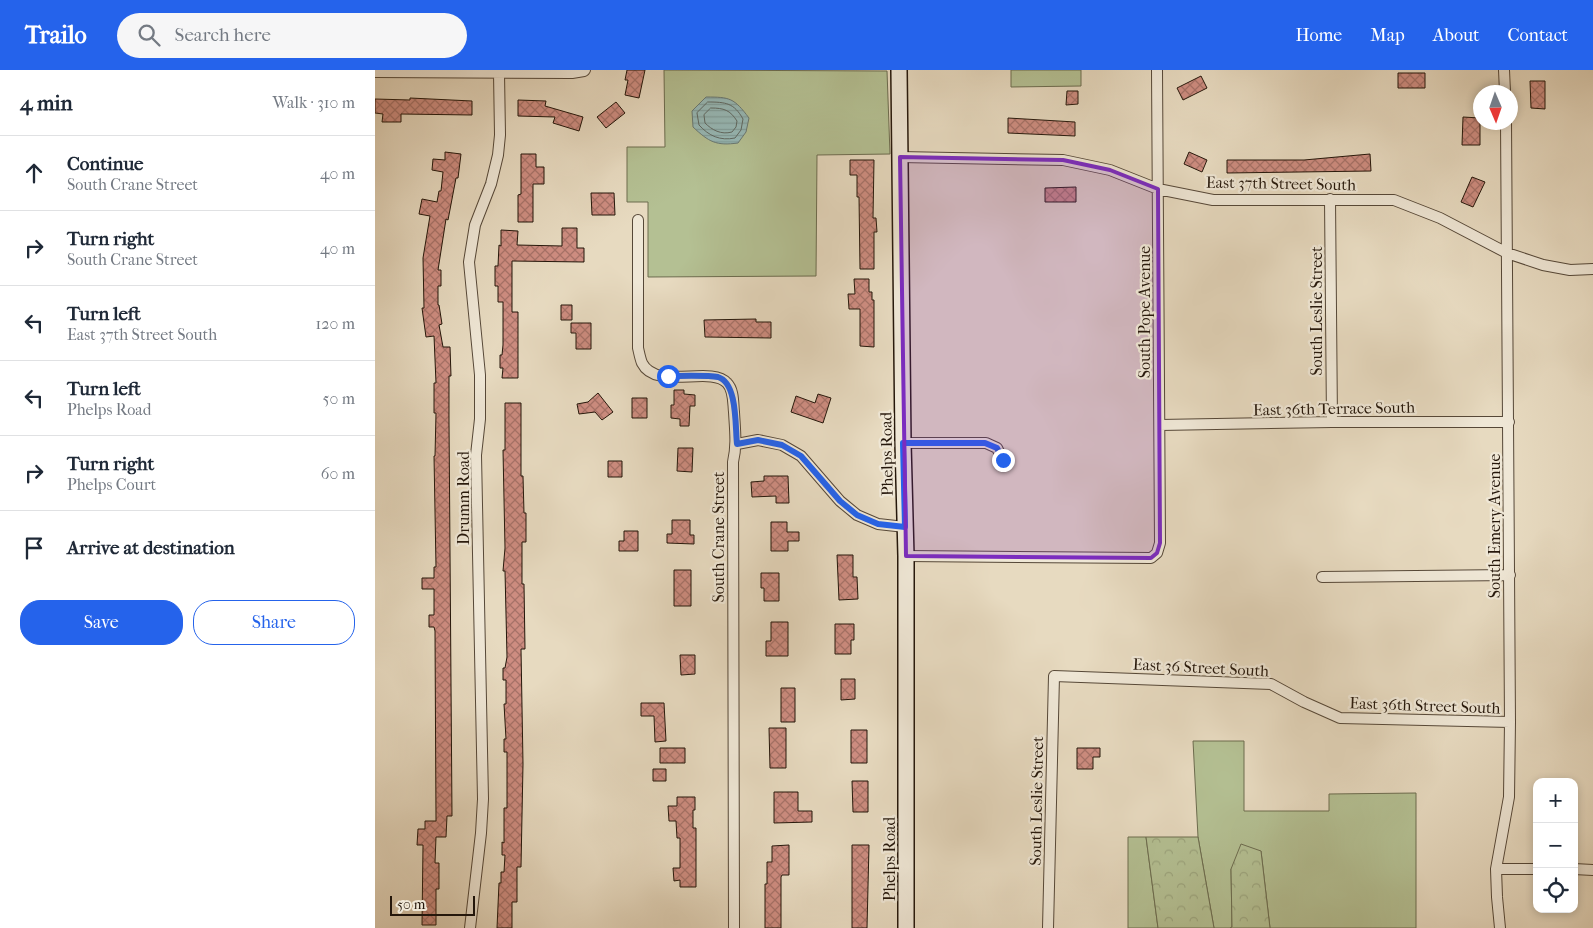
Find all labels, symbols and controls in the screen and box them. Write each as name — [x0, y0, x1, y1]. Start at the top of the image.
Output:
search box — [117, 13, 467, 58]
text: Trailo — [25, 21, 87, 49]
icon: search — [135, 21, 163, 49]
text: Search here — [175, 24, 271, 46]
text: Home — [1295, 25, 1342, 46]
text: Map — [1370, 25, 1405, 46]
text: About — [1433, 25, 1479, 46]
text: Contact — [1507, 25, 1568, 46]
north arrow — [1473, 85, 1518, 130]
text: 4 min — [20, 91, 73, 115]
text: Walk · 310 m — [272, 93, 355, 112]
text: Continue — [67, 153, 143, 175]
icon: ahead — [20, 159, 48, 187]
text: 40 m — [320, 164, 355, 183]
street label: East 37th Street South — [1206, 173, 1356, 194]
text: South Crane Street — [67, 175, 198, 194]
text: Turn right — [67, 228, 154, 250]
icon: right — [20, 234, 48, 262]
text: 40 m — [320, 239, 355, 258]
street label: South Pope Avenue — [1135, 246, 1154, 378]
street label: South Leslie Street — [1307, 246, 1326, 376]
text: South Crane Street — [67, 250, 198, 269]
text: Turn left — [67, 303, 141, 325]
icon: left — [20, 309, 48, 337]
text: 120 m — [316, 314, 355, 333]
text: East 37th Street South — [67, 325, 217, 344]
route start — [657, 365, 680, 388]
text: Turn left — [67, 378, 141, 400]
icon: left — [20, 384, 48, 412]
text: 50 m — [323, 389, 355, 408]
street label: East 36th Terrace South — [1253, 398, 1415, 419]
text: Phelps Road — [67, 400, 151, 419]
street label: Phelps Road — [876, 411, 897, 496]
route end — [992, 449, 1015, 472]
street label: Drumm Road — [454, 451, 473, 545]
text: Turn right — [67, 453, 154, 475]
street label: South Emery Avenue — [1485, 454, 1504, 598]
icon: right — [20, 459, 48, 487]
text: 60 m — [321, 464, 355, 483]
street label: South Crane Street — [709, 471, 728, 603]
text: Phelps Court — [67, 475, 156, 494]
icon: arrive — [20, 534, 48, 562]
text: Arrive at destination — [67, 537, 235, 559]
button: Save — [20, 600, 183, 645]
button: Share — [193, 600, 355, 645]
street label: East 36 Street South — [1132, 654, 1270, 681]
street label: East 36th Street South — [1349, 693, 1501, 718]
street label: South Leslie Street — [1026, 736, 1047, 866]
map controls — [1533, 778, 1578, 913]
button: + — [1533, 778, 1578, 823]
street label: Phelps Road — [880, 816, 899, 901]
button: − — [1533, 823, 1578, 868]
button: locate — [1533, 868, 1578, 913]
scale bar — [390, 893, 475, 916]
text: 50 m — [397, 896, 425, 913]

